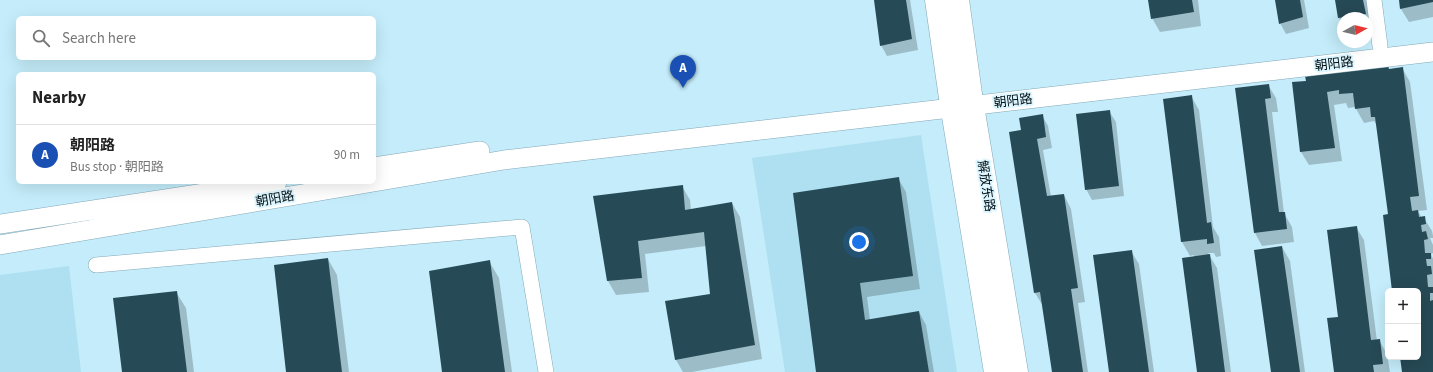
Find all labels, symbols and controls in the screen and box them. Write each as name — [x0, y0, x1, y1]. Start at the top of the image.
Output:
north arrow — [1337, 12, 1373, 48]
search box — [16, 16, 376, 60]
icon: search — [30, 27, 52, 49]
text: Search here — [62, 28, 136, 49]
street label: 朝阳路 — [1314, 53, 1354, 75]
pin: A — [670, 55, 696, 88]
text: Nearby — [32, 86, 86, 110]
street label: 朝阳路 — [993, 90, 1033, 112]
text: 朝阳路 — [70, 135, 115, 156]
text: A — [41, 146, 49, 164]
text: 90 m — [334, 146, 360, 164]
text: Bus stop · 朝阳路 — [70, 158, 164, 176]
street label: 解放东路 — [973, 159, 999, 213]
street label: 朝阳路 — [254, 187, 296, 211]
your location — [849, 232, 869, 252]
map controls — [1385, 288, 1421, 360]
button: + — [1385, 288, 1421, 324]
button: − — [1385, 324, 1421, 360]

